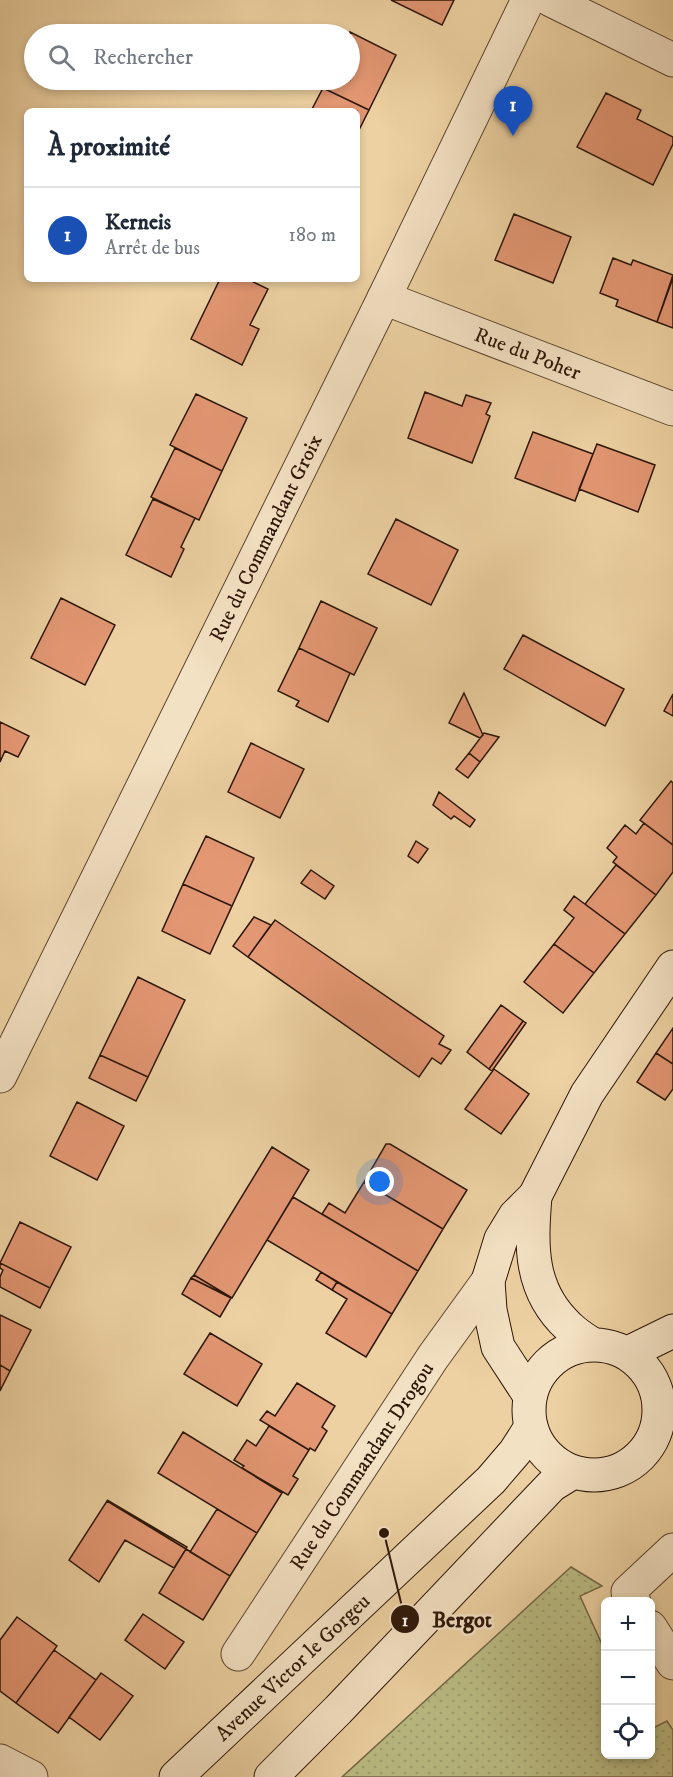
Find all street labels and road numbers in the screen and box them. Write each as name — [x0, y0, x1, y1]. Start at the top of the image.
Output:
street label: Rue du Poher — [471, 322, 584, 386]
street label: Rue du Commandant Groix — [204, 430, 329, 646]
street label: Rue du Commandant Drogou — [285, 1357, 440, 1576]
street label: Avenue Victor le Gorgeu — [210, 1589, 376, 1747]

